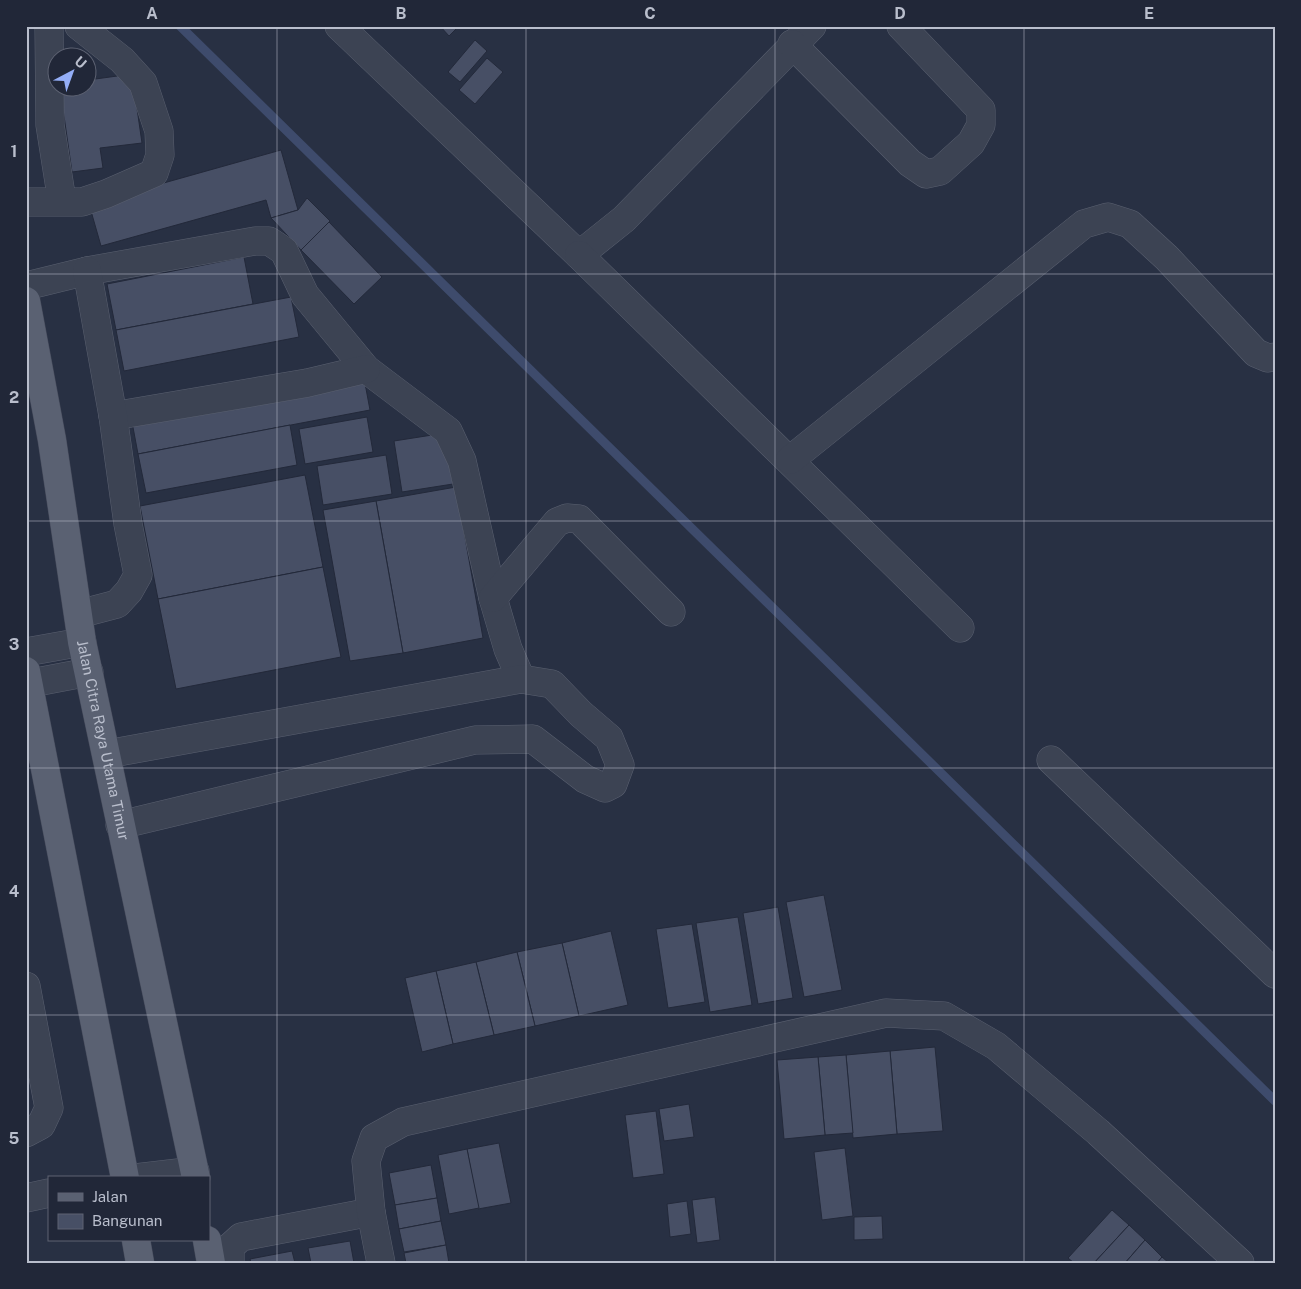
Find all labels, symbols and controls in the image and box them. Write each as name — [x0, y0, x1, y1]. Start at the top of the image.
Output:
text: A — [146, 4, 158, 23]
text: B — [396, 4, 407, 23]
text: C — [644, 4, 656, 23]
text: D — [894, 4, 906, 23]
text: E — [1144, 4, 1154, 23]
north arrow — [48, 48, 98, 98]
text: U — [71, 53, 90, 72]
text: 1 — [11, 142, 17, 161]
text: 2 — [9, 388, 19, 407]
text: 3 — [9, 635, 19, 654]
street label: Jalan Citra Raya Utama Timur — [74, 638, 133, 842]
text: 4 — [9, 882, 20, 901]
text: 5 — [9, 1129, 20, 1148]
legend — [48, 1176, 210, 1242]
text: Jalan — [92, 1188, 128, 1205]
text: Bangunan — [92, 1212, 163, 1229]

